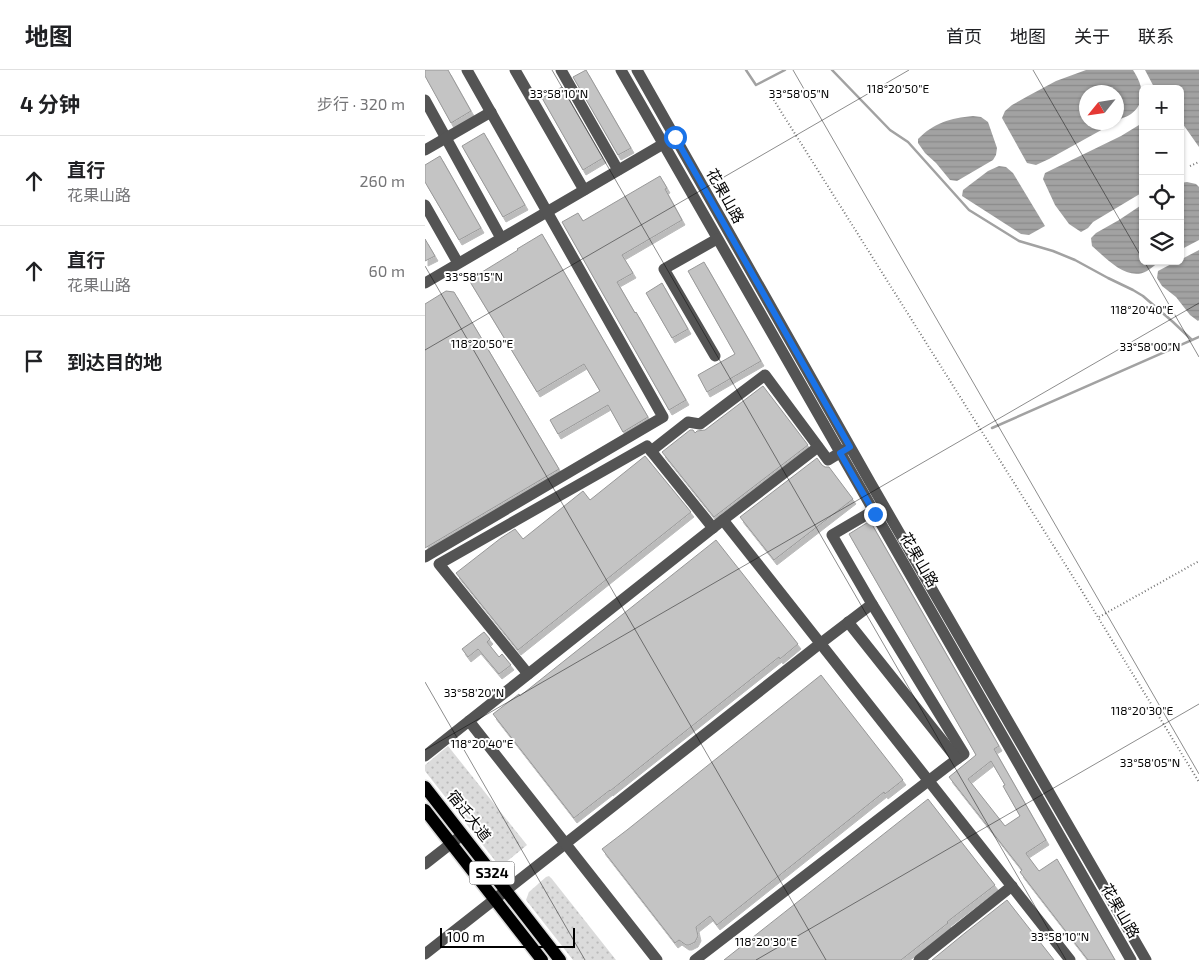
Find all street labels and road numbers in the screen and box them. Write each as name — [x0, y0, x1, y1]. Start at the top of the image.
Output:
street label: 花果山路 — [703, 165, 748, 226]
street label: 花果山路 — [897, 529, 943, 590]
street label: 宿迁大道 — [444, 786, 495, 845]
road number: S324 — [469, 861, 515, 884]
street label: 花果山路 — [1098, 880, 1144, 941]

